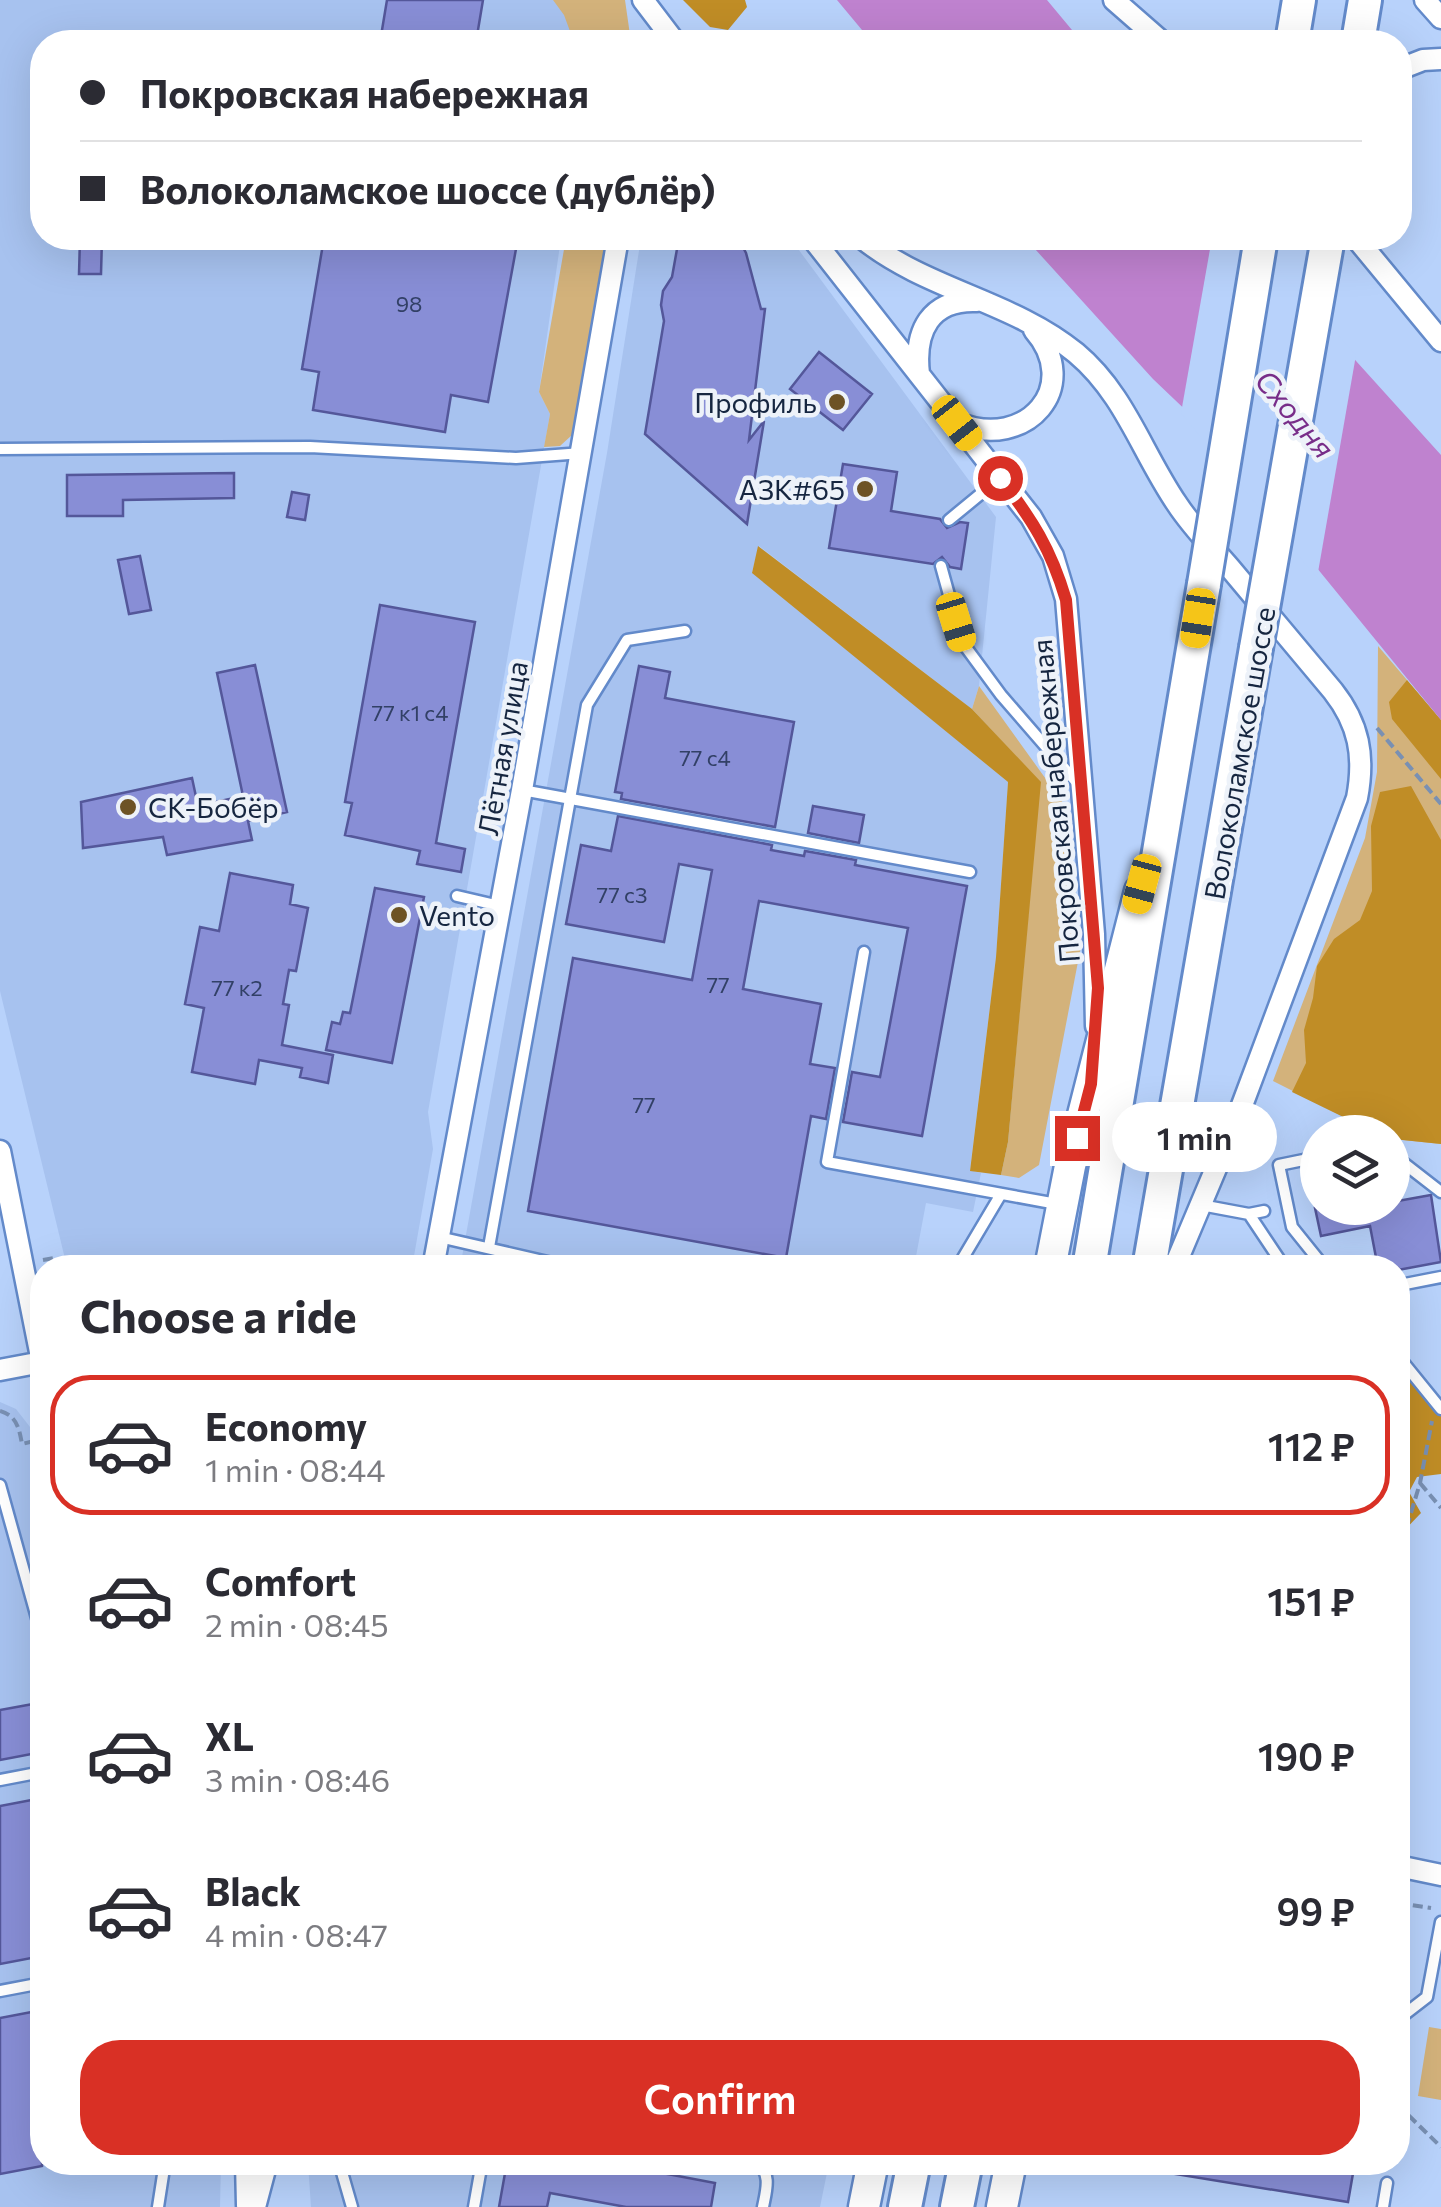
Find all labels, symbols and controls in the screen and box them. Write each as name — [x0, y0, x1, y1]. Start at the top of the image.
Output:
text: Покровская набережная — [140, 69, 589, 116]
text: Волоколамское шоссе (дублёр) — [140, 165, 716, 212]
house number: 98 — [396, 290, 422, 317]
water label: Сходня — [1248, 361, 1344, 465]
place label: Профиль — [694, 385, 817, 419]
car — [927, 390, 987, 456]
marker: Профиль — [826, 391, 848, 413]
route start — [978, 456, 1023, 501]
place label: АЗК#65 — [739, 472, 845, 506]
marker: АЗК#65 — [854, 478, 876, 500]
car — [1178, 586, 1218, 650]
car — [933, 589, 979, 655]
street label: Волоколамское шоссе — [1197, 604, 1281, 902]
street label: Покровская набережная — [1024, 638, 1086, 964]
street label: Лётная улица — [470, 658, 534, 838]
house number: 77 к1 с4 — [372, 699, 448, 726]
house number: 77 с4 — [679, 744, 731, 771]
place label: СК-Бобёр — [148, 790, 279, 824]
marker: СК-Бобёр — [117, 796, 139, 818]
car — [1120, 851, 1164, 917]
house number: 77 с3 — [597, 881, 647, 908]
place label: Vento — [419, 898, 495, 932]
marker: Vento — [388, 904, 410, 926]
house number: 77 — [706, 971, 730, 998]
house number: 77 к2 — [211, 974, 263, 1001]
house number: 77 — [632, 1091, 656, 1118]
callout: 1 min — [1112, 1103, 1277, 1173]
map controls — [1300, 1115, 1410, 1225]
button: layers — [1300, 1115, 1410, 1225]
route end — [1055, 1116, 1100, 1161]
text: 1 min — [1157, 1117, 1232, 1157]
text: Choose a ride — [80, 1287, 357, 1342]
icon: car — [85, 1400, 175, 1490]
text: Economy — [205, 1402, 367, 1449]
text: 112 ₽ — [1268, 1422, 1355, 1469]
text: 1 min · 08:44 — [205, 1449, 385, 1489]
icon: car — [85, 1555, 175, 1645]
text: Comfort — [205, 1557, 356, 1604]
text: 151 ₽ — [1267, 1577, 1355, 1624]
text: 2 min · 08:45 — [205, 1604, 389, 1644]
icon: car — [85, 1710, 175, 1800]
text: XL — [205, 1712, 254, 1759]
text: 190 ₽ — [1258, 1732, 1355, 1779]
text: 3 min · 08:46 — [205, 1759, 390, 1799]
icon: car — [85, 1865, 175, 1955]
text: Black — [205, 1867, 301, 1914]
text: 99 ₽ — [1276, 1887, 1355, 1934]
text: 4 min · 08:47 — [205, 1914, 388, 1954]
button: Confirm — [80, 2040, 1360, 2155]

